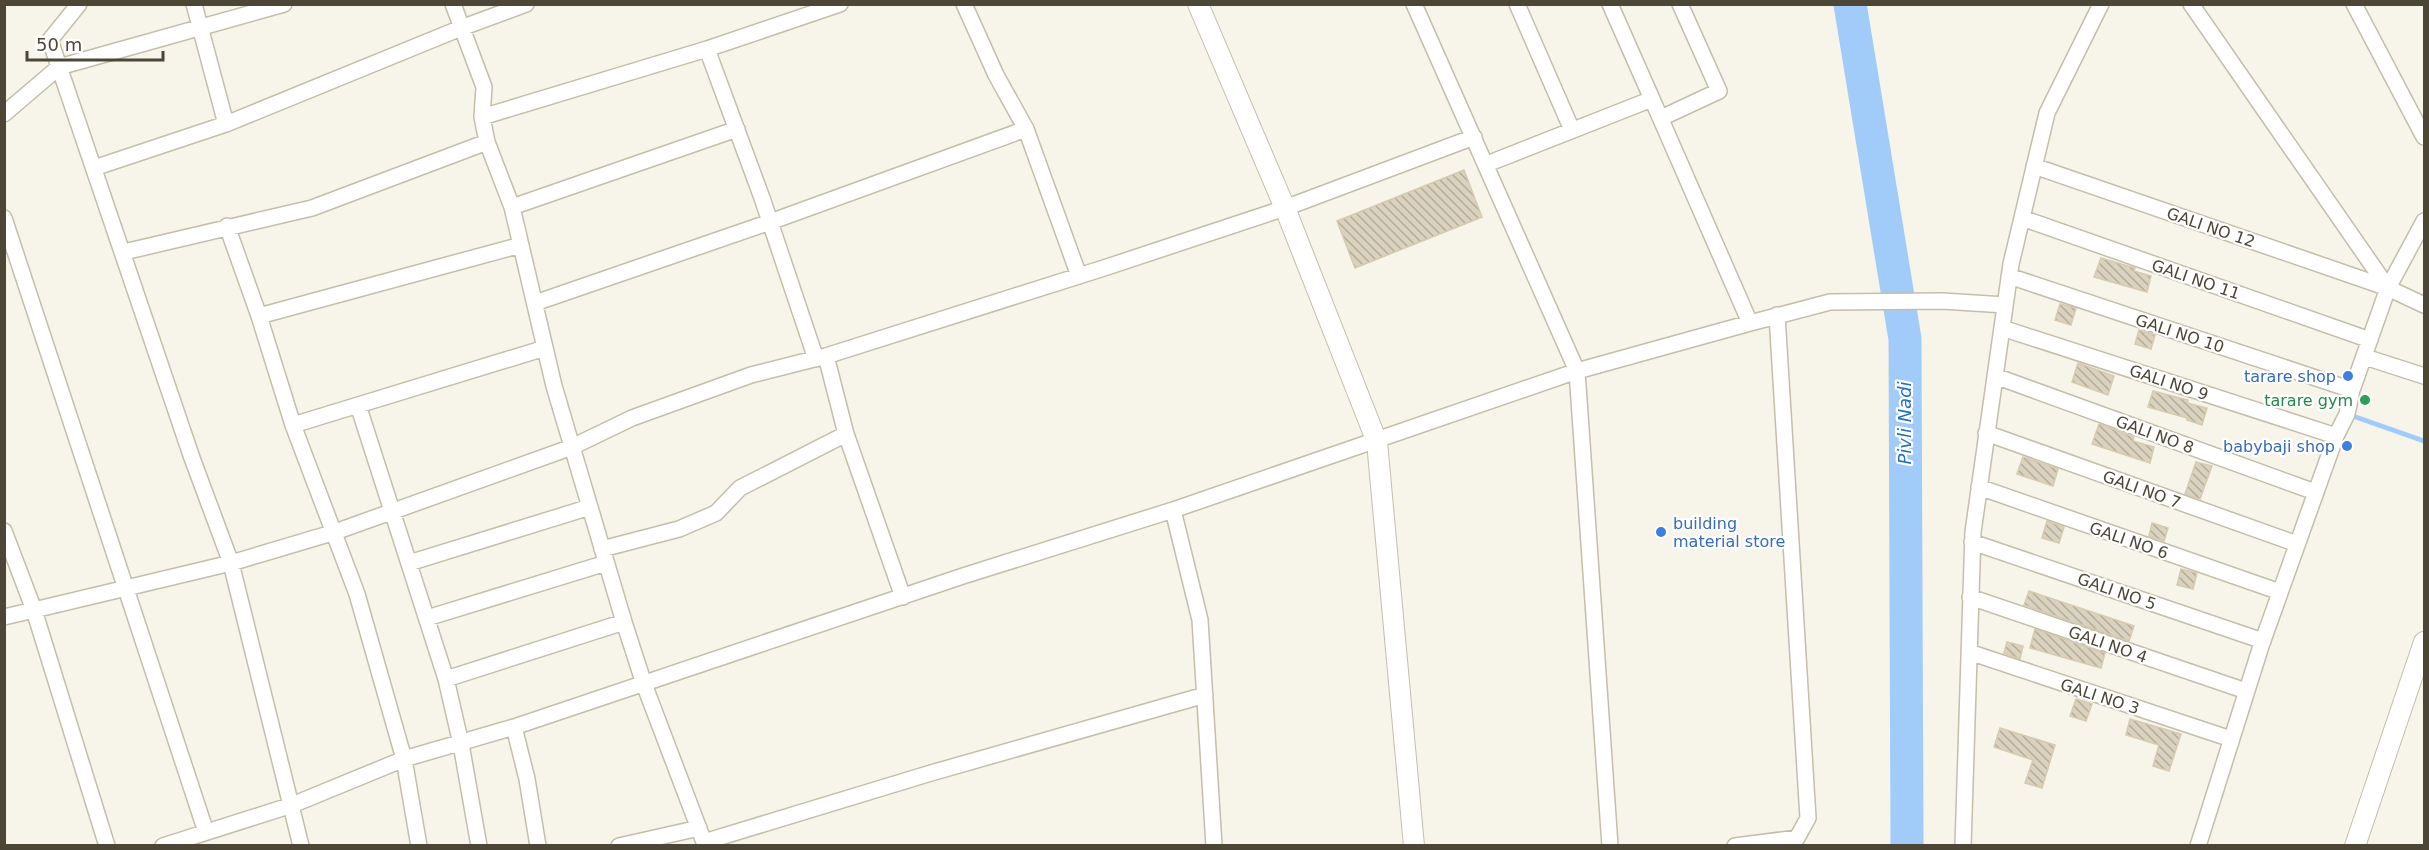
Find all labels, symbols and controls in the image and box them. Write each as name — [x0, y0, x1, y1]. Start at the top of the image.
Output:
scale bar — [27, 24, 164, 62]
text: 50 m — [36, 34, 82, 55]
street label: GALI NO 12 — [2164, 204, 2257, 251]
street label: GALI NO 11 — [2149, 256, 2242, 303]
street label: GALI NO 10 — [2133, 310, 2227, 357]
street label: GALI NO 9 — [2127, 361, 2211, 404]
place label: tarare shop — [2244, 367, 2336, 386]
marker: tarare shop — [2341, 369, 2355, 383]
water label: Pivli Nadi — [1894, 381, 1915, 465]
place label: tarare gym — [2264, 391, 2353, 410]
marker: tarare gym — [2358, 393, 2372, 407]
street label: GALI NO 8 — [2113, 412, 2197, 457]
place label: babybaji shop — [2223, 437, 2335, 456]
marker: babybaji shop — [2340, 439, 2354, 453]
street label: GALI NO 7 — [2100, 467, 2184, 512]
place label: building material store — [1673, 514, 1785, 551]
street label: GALI NO 6 — [2087, 518, 2171, 563]
marker: building material store — [1654, 525, 1668, 539]
street label: GALI NO 5 — [2075, 569, 2159, 614]
street label: GALI NO 4 — [2066, 622, 2150, 667]
street label: GALI NO 3 — [2058, 675, 2142, 718]

